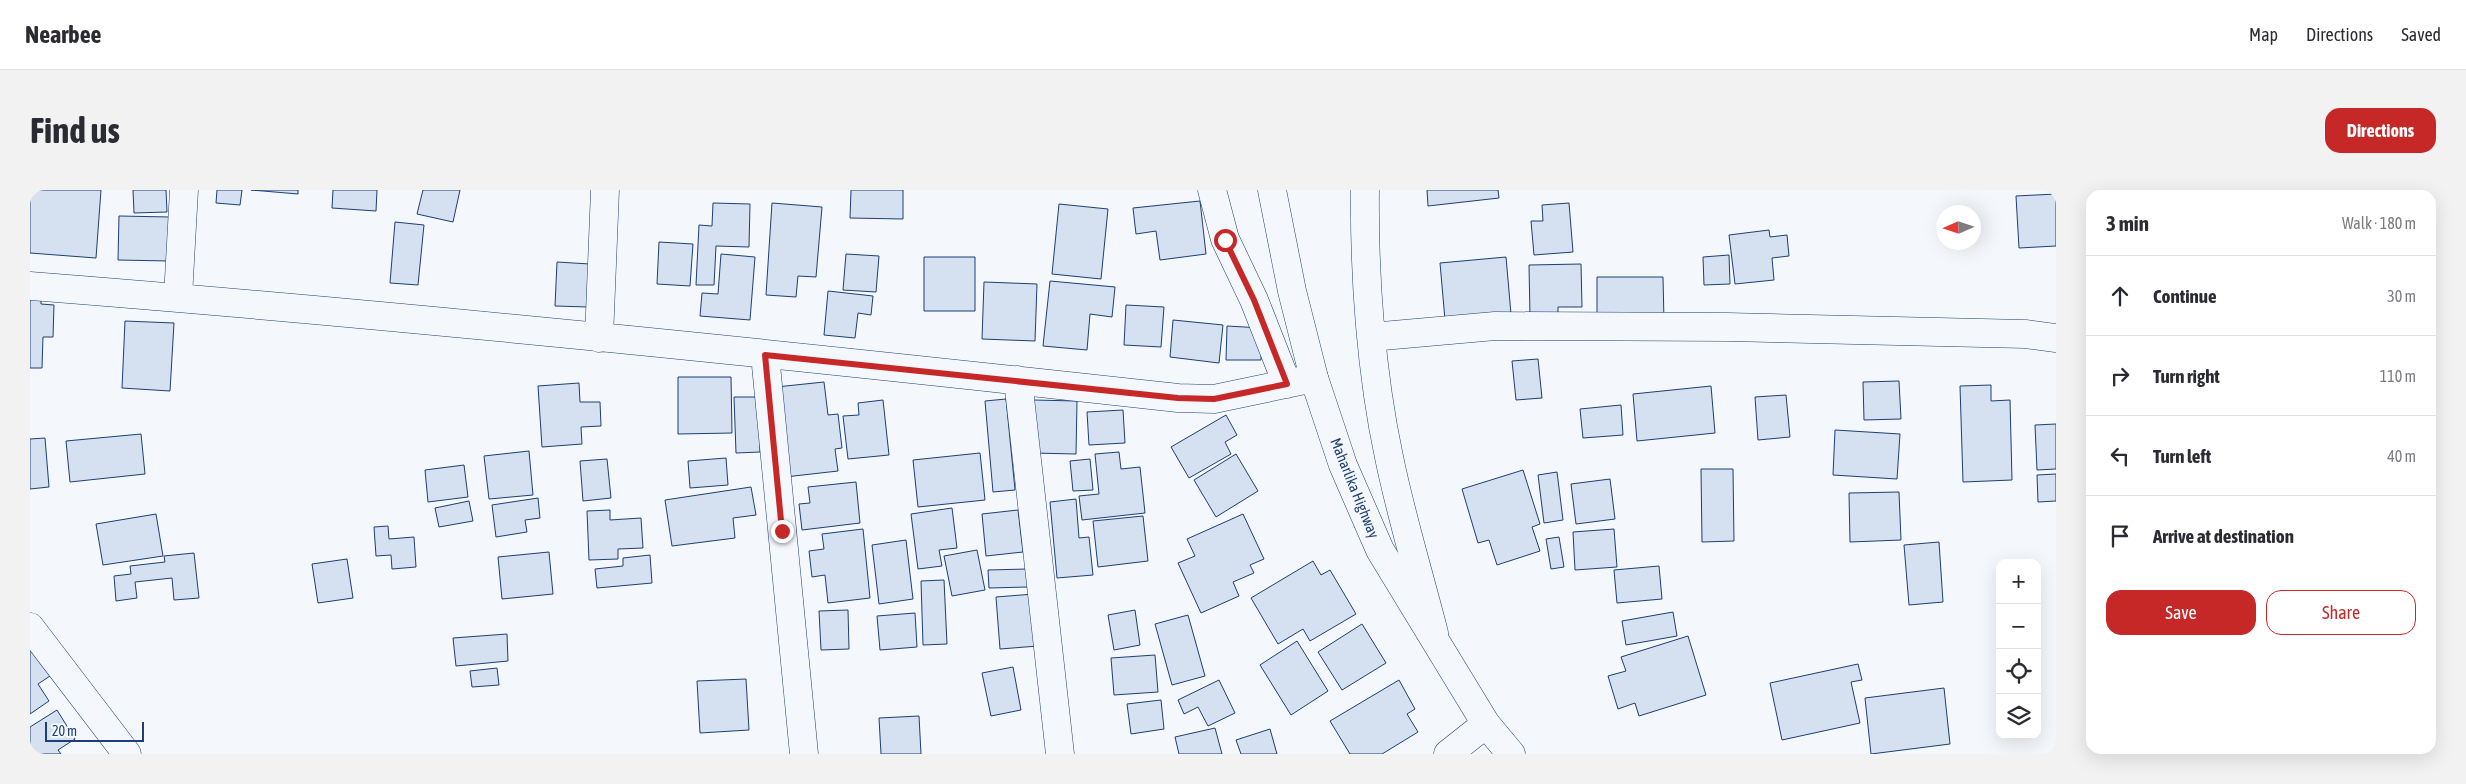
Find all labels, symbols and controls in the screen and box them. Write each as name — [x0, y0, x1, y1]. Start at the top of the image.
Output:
text: Nearbee — [25, 21, 101, 48]
text: Map — [2249, 24, 2278, 45]
text: Directions — [2306, 24, 2373, 45]
text: Saved — [2401, 24, 2441, 45]
button: Directions — [2325, 108, 2436, 153]
text: Find us — [30, 110, 120, 150]
north arrow — [1936, 205, 1981, 250]
text: 3 min — [2106, 211, 2149, 235]
text: Walk · 180 m — [2342, 214, 2416, 232]
route start — [1214, 229, 1237, 252]
icon: ahead — [2106, 282, 2134, 310]
text: Continue — [2153, 285, 2217, 307]
text: 30 m — [2387, 287, 2416, 305]
icon: right — [2106, 362, 2134, 390]
text: Turn right — [2153, 365, 2220, 387]
text: 110 m — [2380, 367, 2416, 385]
street label: Maharlika Highway — [1327, 435, 1383, 541]
icon: left — [2106, 442, 2134, 470]
text: Turn left — [2153, 445, 2211, 467]
text: 40 m — [2387, 447, 2416, 465]
route end — [771, 520, 794, 543]
icon: arrive — [2106, 522, 2134, 550]
text: Arrive at destination — [2153, 525, 2294, 547]
map controls — [1996, 559, 2041, 739]
button: + — [1996, 559, 2041, 604]
button: Save — [2106, 590, 2256, 635]
button: Share — [2266, 590, 2416, 635]
button: − — [1996, 604, 2041, 649]
button: locate — [1996, 649, 2041, 694]
button: layers — [1996, 694, 2041, 739]
scale bar — [45, 719, 144, 742]
text: 20 m — [52, 723, 77, 739]

